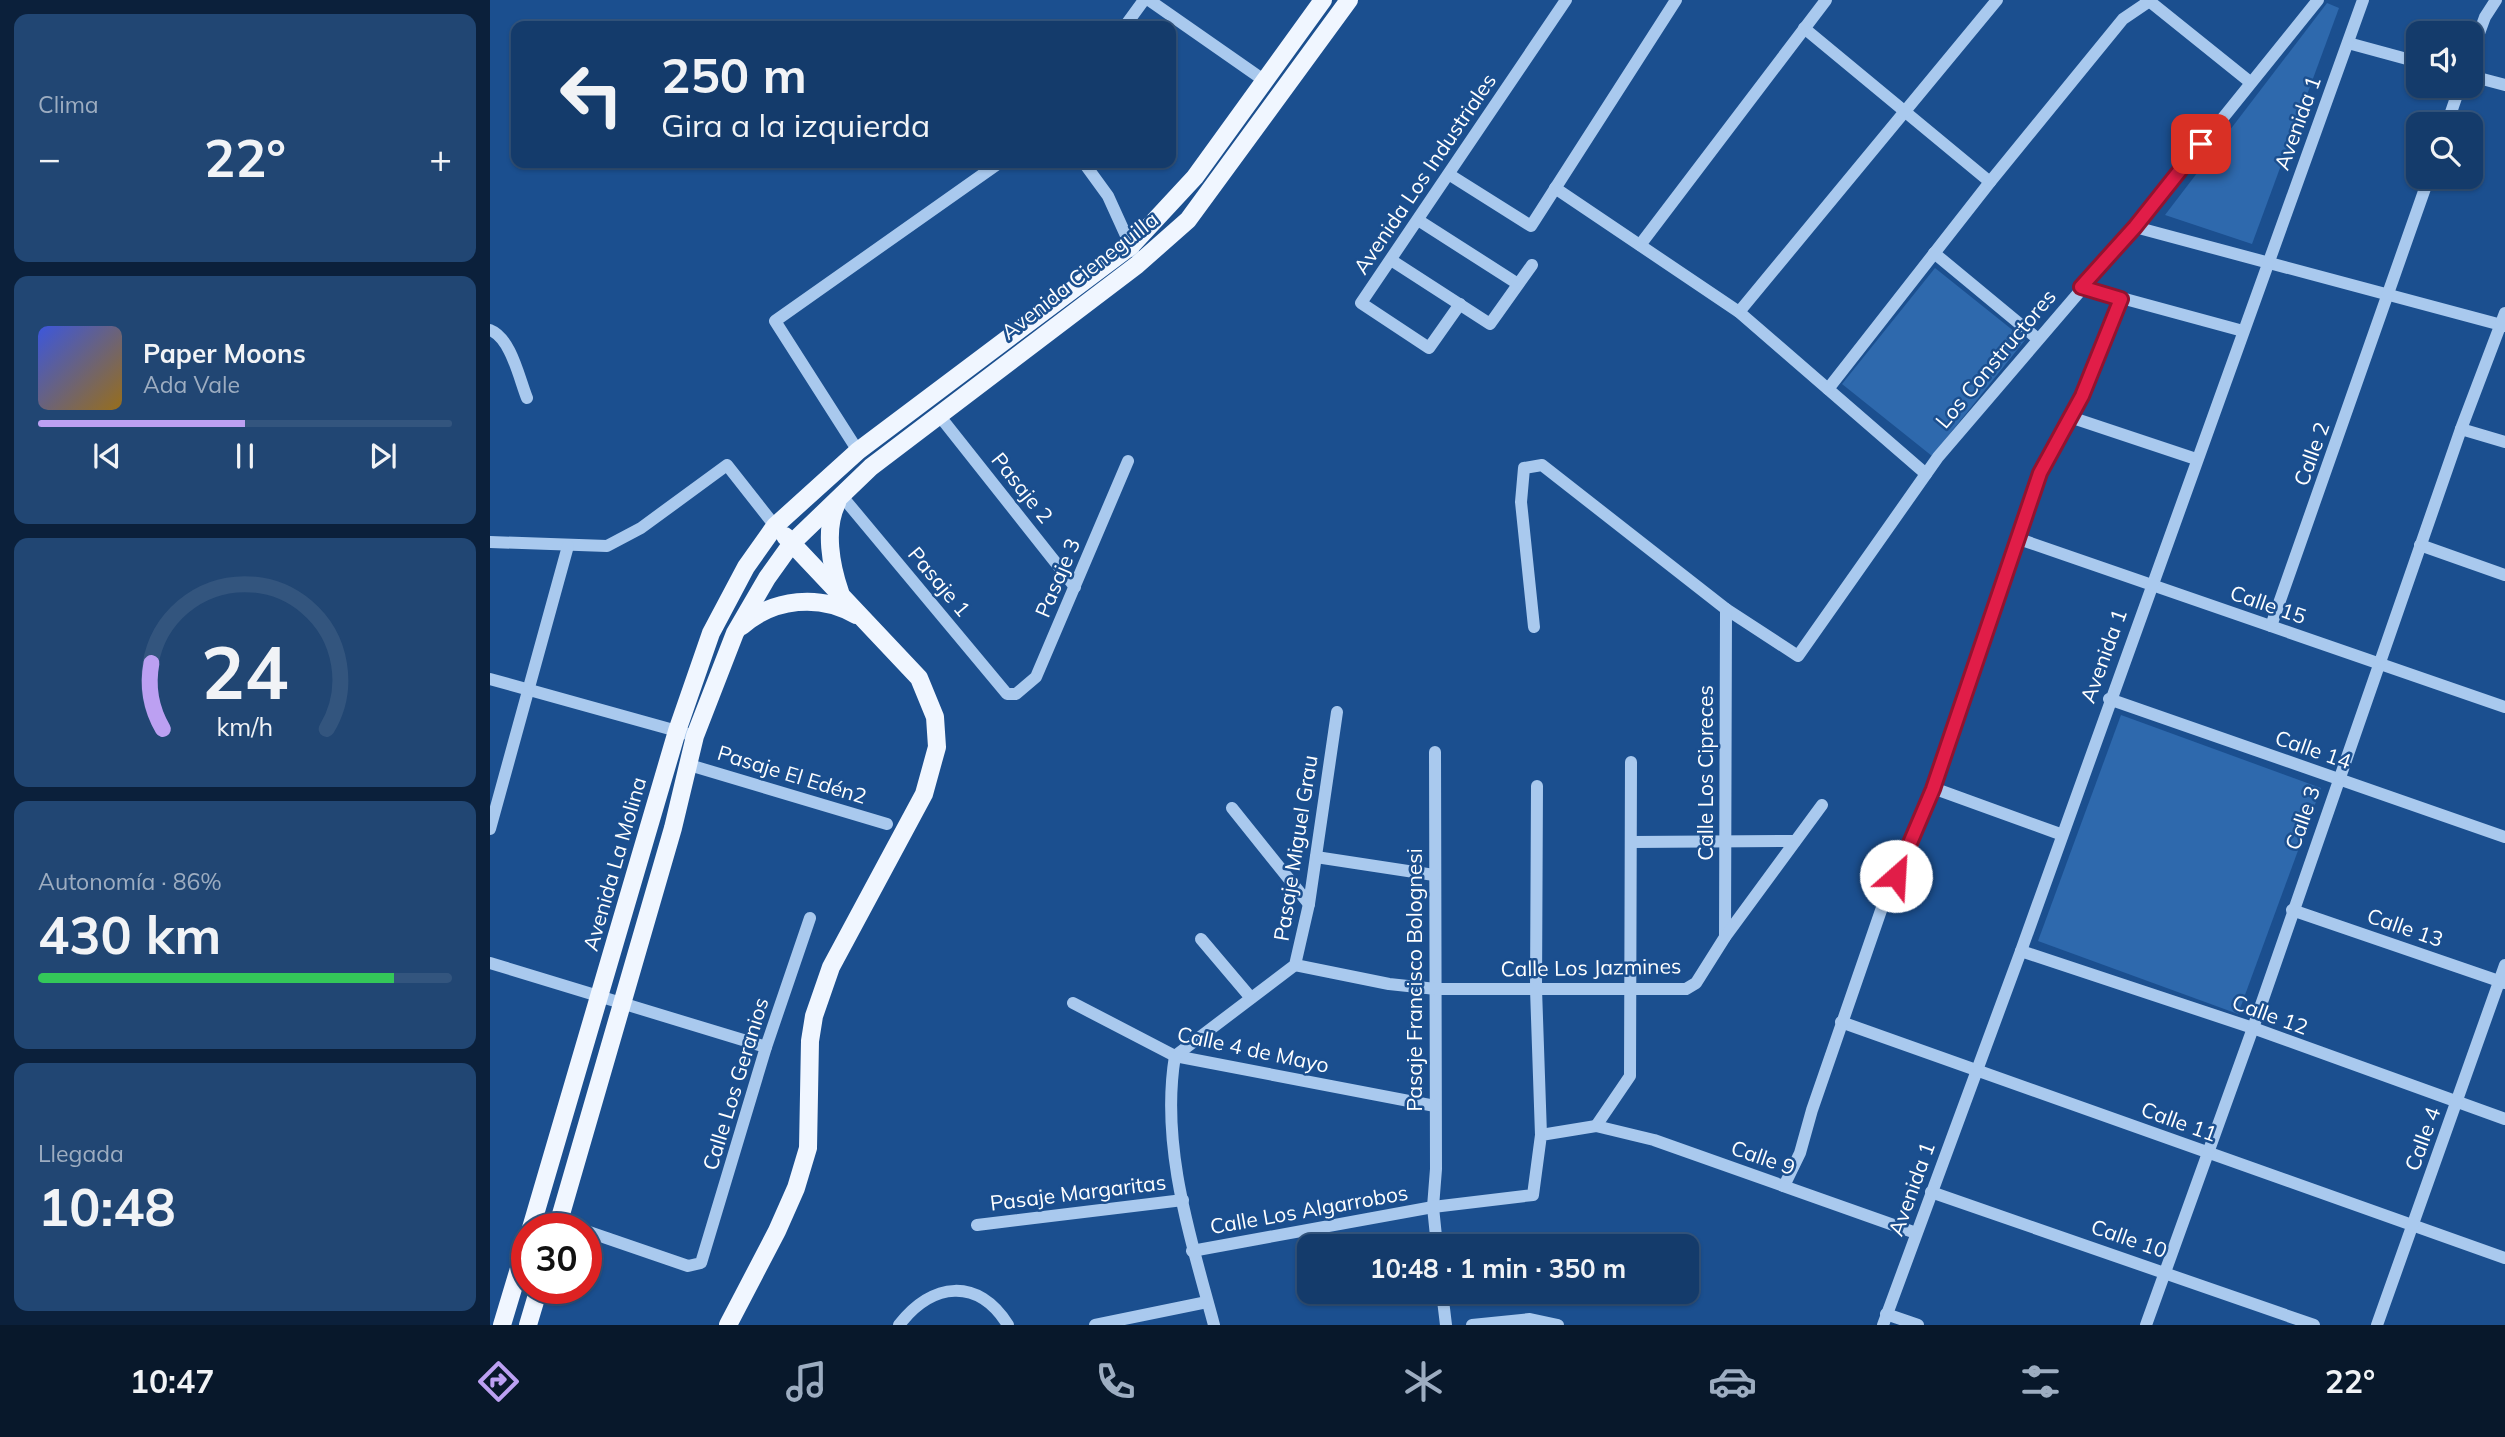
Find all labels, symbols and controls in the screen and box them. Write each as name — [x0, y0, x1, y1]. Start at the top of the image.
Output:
map controls — [2406, 21, 2483, 189]
button: sound — [2406, 21, 2483, 98]
text: 250 m — [661, 44, 807, 105]
icon: left — [546, 49, 637, 140]
street label: Avenida Los Industriales — [1347, 68, 1501, 279]
street label: Avenida 1 — [2268, 72, 2326, 173]
text: Clima — [38, 90, 99, 119]
text: Gira a la izquierda — [661, 105, 930, 145]
button: search — [2406, 112, 2483, 189]
pin — [2171, 114, 2231, 174]
text: 22° — [204, 125, 286, 190]
icon: arrive — [2182, 125, 2220, 163]
text: − — [38, 134, 61, 182]
text: + — [429, 134, 452, 182]
street label: Avenida Cieneguilla — [996, 206, 1163, 345]
street label: Los Constructores — [1930, 284, 2061, 433]
text: Paper Moons — [143, 337, 306, 370]
text: Ada Vale — [143, 370, 240, 399]
street label: Calle 2 — [2288, 418, 2335, 489]
icon: previous — [88, 437, 126, 475]
icon: pause — [226, 437, 264, 475]
icon: next — [364, 437, 402, 475]
street label: Pasaje 2 — [986, 447, 1059, 528]
street label: Pasaje 3 — [1029, 534, 1085, 621]
street label: Pasaje 1 — [903, 541, 976, 622]
street label: Calle 15 — [2227, 579, 2310, 629]
street label: Avenida 1 — [2074, 605, 2132, 706]
text: 24 — [201, 626, 289, 717]
street label: Calle Los Cipreces — [1692, 685, 1718, 861]
text: km/h — [217, 710, 273, 741]
street label: Calle 14 — [2272, 724, 2355, 774]
street label: Pasaje El Edén2 — [715, 739, 870, 809]
street label: Pasaje Miguel Grau — [1267, 753, 1323, 943]
street label: Avenida La Molina — [577, 774, 651, 954]
street label: Calle 3 — [2279, 782, 2325, 853]
position arrow — [1859, 839, 1933, 913]
street label: Pasaje Francisco Bolognesi — [1401, 848, 1427, 1112]
text: Autonomía · 86% — [38, 867, 222, 896]
text: 430 km — [38, 902, 221, 967]
street label: Calle 13 — [2364, 902, 2447, 952]
street label: Calle Los Jazmines — [1500, 952, 1682, 982]
street label: Calle 12 — [2229, 988, 2312, 1040]
street label: Calle Los Geranios — [696, 994, 774, 1173]
street label: Calle 4 de Mayo — [1175, 1020, 1332, 1078]
street label: Calle 11 — [2138, 1095, 2221, 1147]
street label: Calle 4 — [2399, 1103, 2446, 1174]
street label: Calle 9 — [1728, 1134, 1799, 1180]
street label: Avenida 1 — [1882, 1138, 1940, 1239]
text: Llegada — [38, 1139, 124, 1168]
street label: Pasaje Margaritas — [988, 1168, 1167, 1216]
text: 10:48 — [38, 1174, 176, 1239]
street label: Calle Los Algarrobos — [1208, 1179, 1410, 1239]
speed limit sign: 30 — [511, 1213, 602, 1304]
street label: Calle 10 — [2088, 1213, 2171, 1263]
text: 10:48 · 1 min · 350 m — [1370, 1252, 1626, 1285]
icon: directions — [474, 1357, 523, 1406]
icon: music — [782, 1357, 831, 1406]
icon: phone — [1091, 1357, 1140, 1406]
icon: climate — [1399, 1357, 1448, 1406]
icon: car — [1708, 1357, 1757, 1406]
icon: filters — [2016, 1357, 2065, 1406]
text: 10:47 — [130, 1361, 214, 1401]
text: 22° — [2325, 1361, 2375, 1401]

